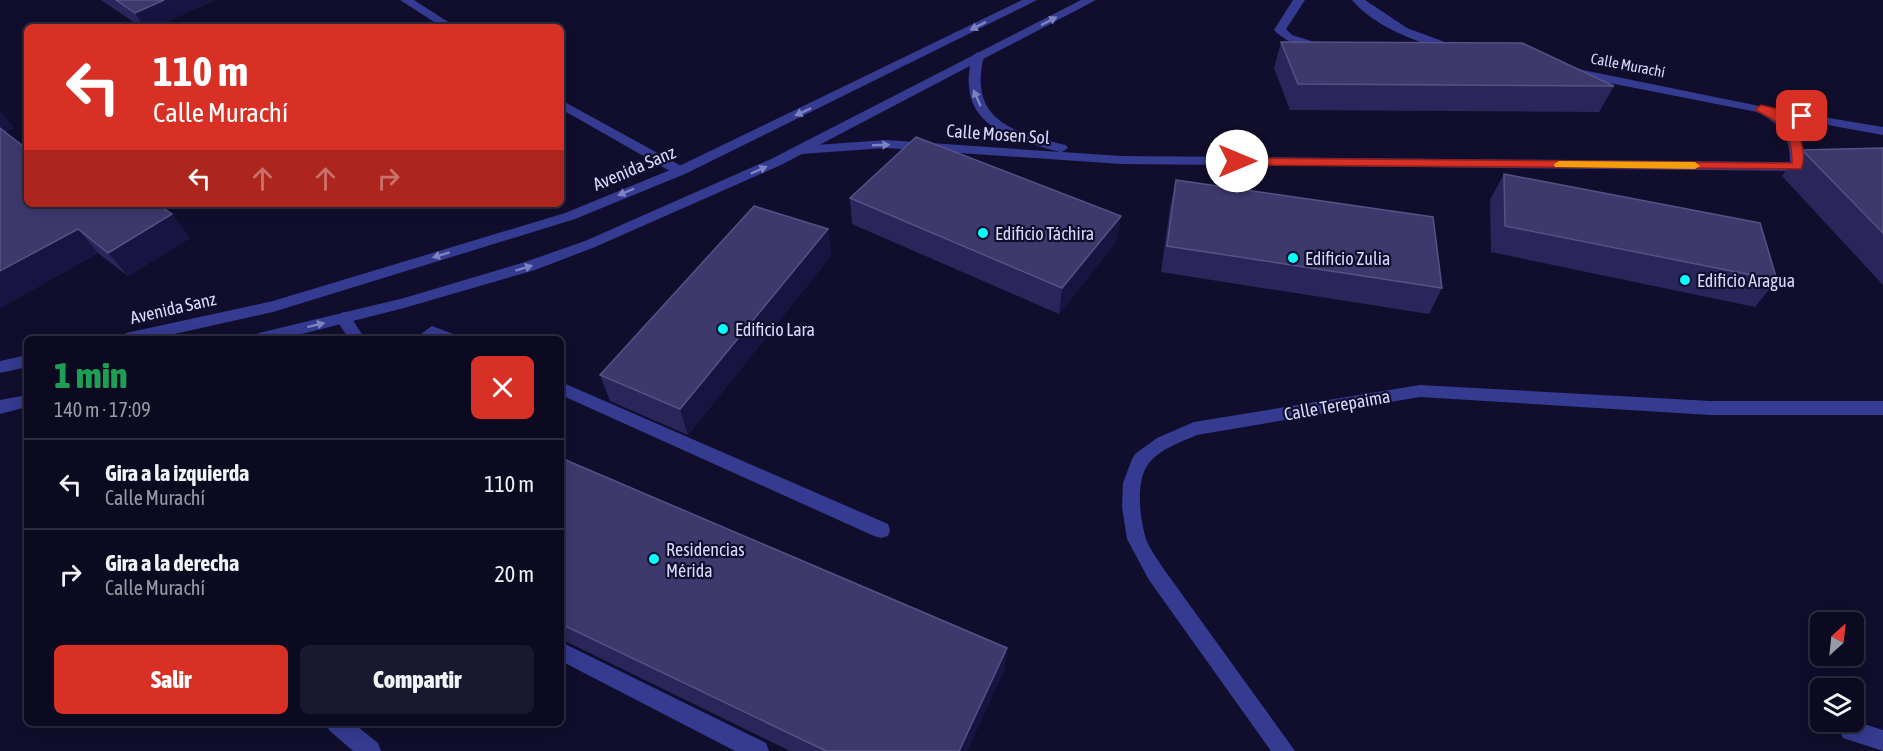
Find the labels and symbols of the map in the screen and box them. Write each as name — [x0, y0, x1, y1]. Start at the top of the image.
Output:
one-way arrow — [1041, 16, 1058, 25]
one-way arrow — [970, 21, 987, 31]
street label: Calle Murachí — [1590, 49, 1667, 81]
one-way arrow — [972, 89, 982, 107]
pin — [1776, 90, 1827, 141]
one-way arrow — [795, 107, 812, 116]
street label: Calle Mosen Sol — [946, 120, 1051, 148]
position arrow — [1205, 129, 1269, 193]
one-way arrow — [871, 140, 890, 150]
street label: Avenida Sanz — [590, 141, 679, 195]
one-way arrow — [751, 165, 768, 174]
one-way arrow — [616, 187, 634, 197]
place label: Edificio Táchira — [995, 223, 1094, 244]
marker: Edificio Táchira — [976, 226, 990, 240]
place label: Edificio Zulia — [1305, 248, 1390, 269]
one-way arrow — [432, 251, 450, 260]
marker: Edificio Zulia — [1286, 251, 1300, 265]
one-way arrow — [515, 263, 533, 272]
place label: Edificio Aragua — [1697, 270, 1795, 291]
marker: Edificio Aragua — [1678, 273, 1692, 287]
street label: Avenida Sanz — [128, 288, 219, 328]
one-way arrow — [307, 319, 325, 329]
place label: Edificio Lara — [735, 319, 815, 340]
marker: Edificio Lara — [716, 322, 730, 336]
street label: Calle Terepaima — [1282, 385, 1392, 425]
place label: Residencias Mérida — [666, 539, 745, 581]
marker: Residencias Mérida — [647, 552, 661, 566]
north arrow — [1810, 612, 1864, 666]

